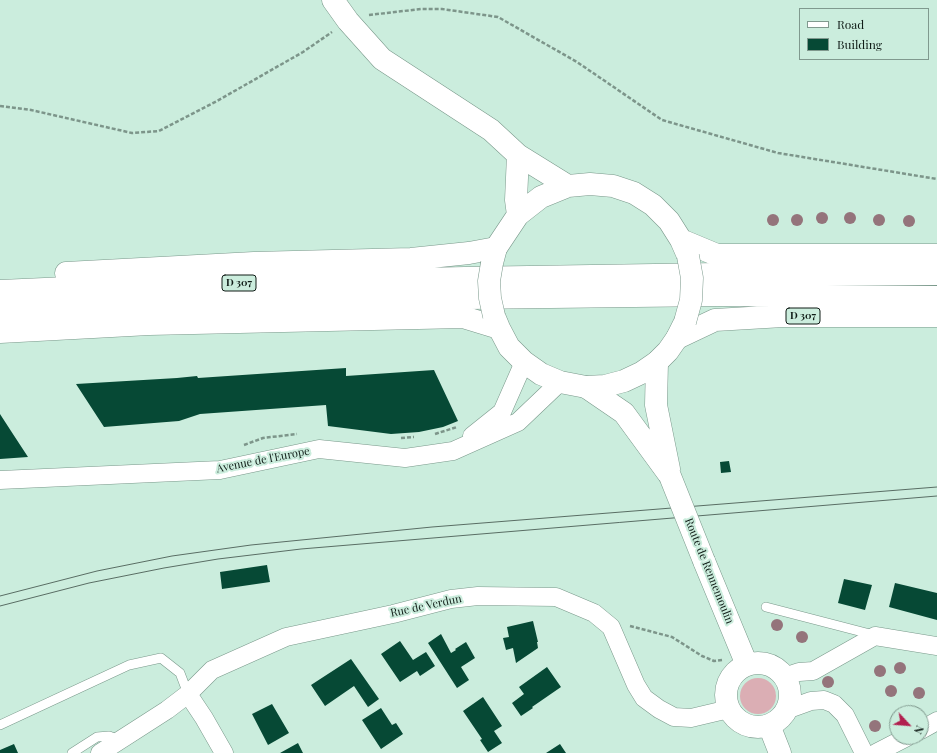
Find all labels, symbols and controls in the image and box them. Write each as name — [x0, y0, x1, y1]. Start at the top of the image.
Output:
legend — [799, 8, 929, 60]
text: Road — [837, 16, 864, 32]
text: Building — [837, 36, 882, 52]
road number: D 307 — [222, 275, 256, 291]
road number: D 307 — [786, 308, 820, 324]
street label: Avenue de l'Europe — [215, 444, 311, 476]
street label: Route de Rennemoulin — [682, 516, 736, 626]
street label: Rue de Verdun — [389, 592, 463, 620]
north arrow — [889, 705, 929, 745]
text: N — [911, 723, 928, 737]

